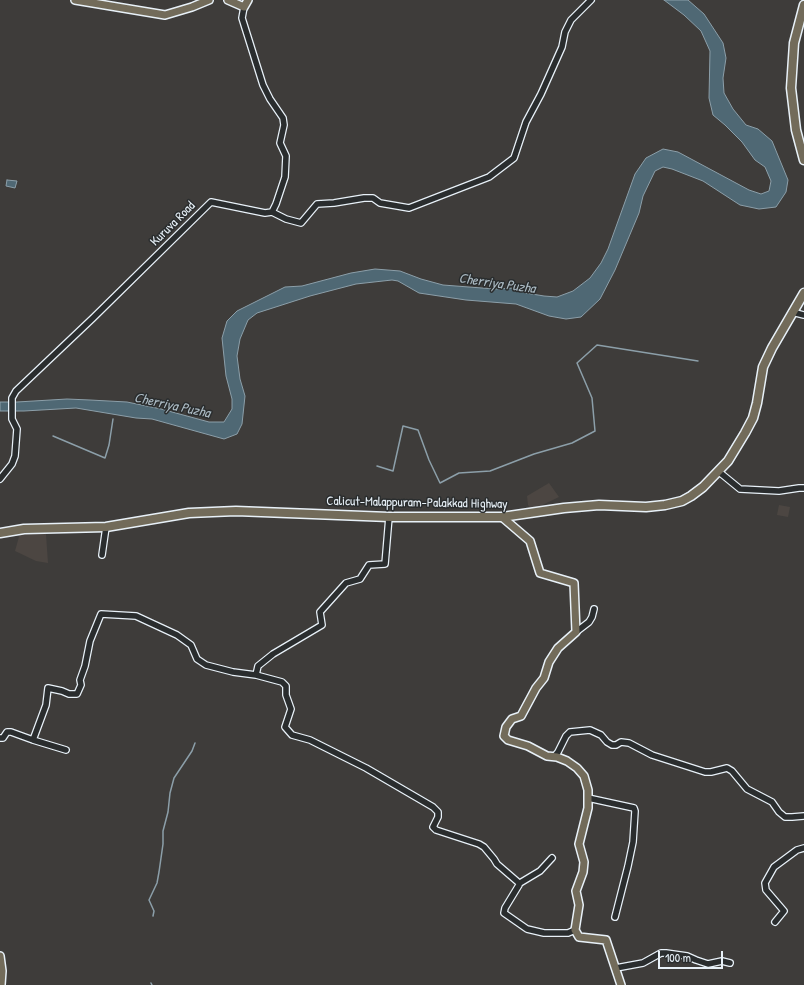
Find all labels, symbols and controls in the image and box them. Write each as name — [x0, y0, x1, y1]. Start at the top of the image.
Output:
street label: Kuruva Road — [147, 198, 199, 250]
water label: Cherriya Puzha — [458, 270, 536, 298]
water label: Cherriya Puzha — [132, 390, 212, 422]
street label: Calicut-Malappuram-Palakkad Highway — [326, 494, 508, 512]
scale bar — [660, 943, 725, 969]
text: 100 m — [665, 949, 691, 966]

